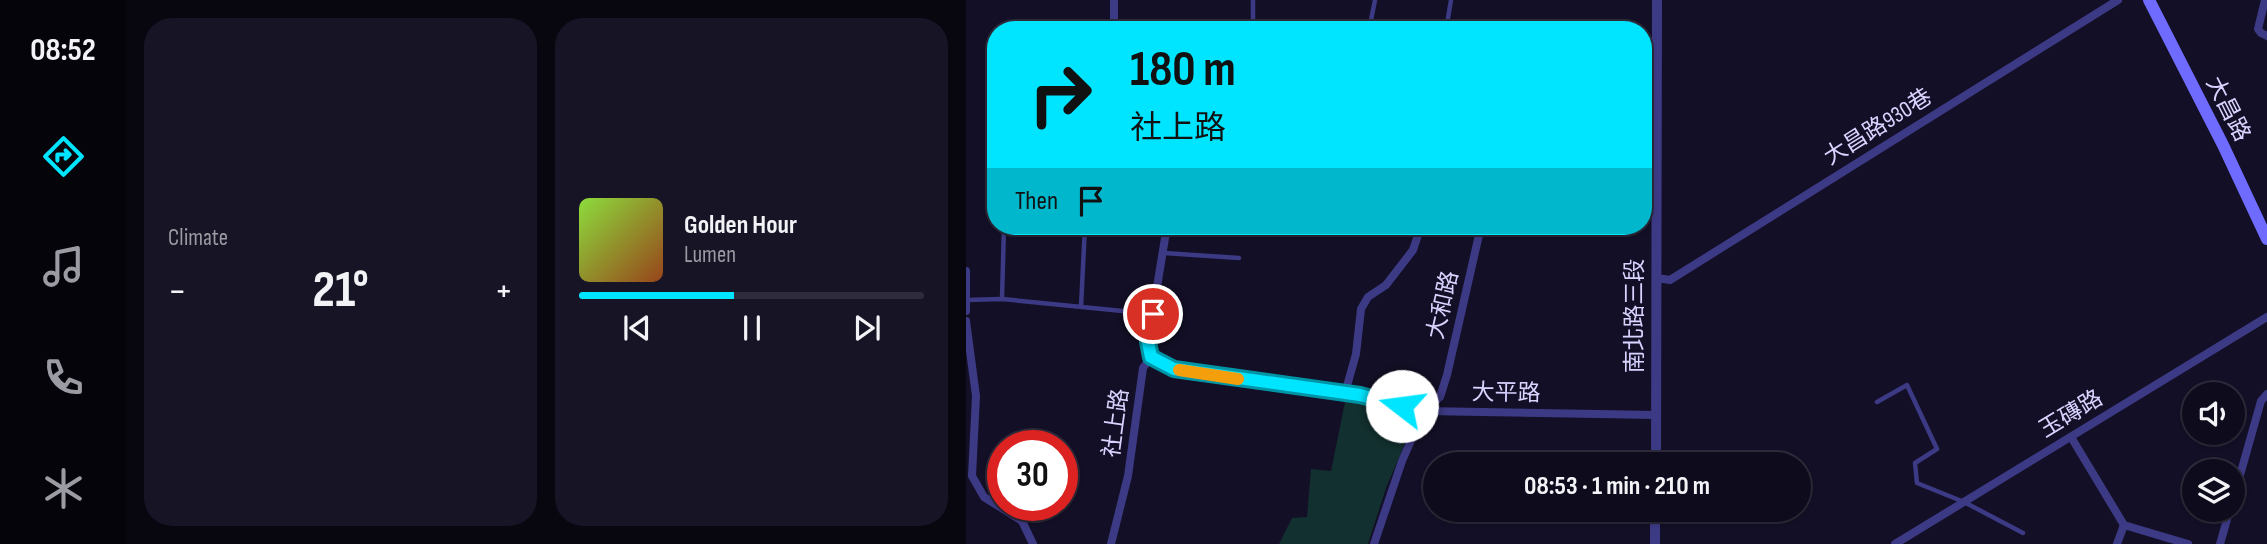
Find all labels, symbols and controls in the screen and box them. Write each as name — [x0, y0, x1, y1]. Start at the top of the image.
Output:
text: 08:52 — [30, 31, 96, 70]
text: 180 m — [1130, 41, 1236, 100]
icon: right — [1015, 49, 1106, 140]
street label: 大昌路 — [2200, 72, 2256, 146]
street label: 大昌路930巷 — [1819, 83, 1937, 171]
text: 社上路 — [1130, 109, 1226, 148]
icon: directions — [39, 132, 88, 181]
icon: arrive — [1072, 182, 1110, 220]
text: Then — [1015, 186, 1058, 217]
text: Golden Hour — [684, 210, 797, 241]
text: Climate — [168, 224, 228, 252]
text: Lumen — [684, 241, 736, 269]
icon: music — [39, 242, 88, 291]
text: 21° — [312, 259, 369, 322]
street label: 南北路三段 — [1621, 259, 1649, 374]
street label: 大和路 — [1422, 268, 1464, 342]
text: − — [168, 269, 187, 314]
text: + — [494, 269, 513, 314]
pin — [1123, 284, 1183, 344]
icon: arrive — [1134, 295, 1172, 333]
icon: previous — [618, 309, 656, 347]
icon: pause — [733, 309, 771, 347]
icon: next — [848, 309, 886, 347]
icon: phone — [39, 353, 88, 402]
position arrow — [1365, 369, 1439, 443]
street label: 大平路 — [1471, 378, 1541, 408]
map controls — [2182, 382, 2245, 522]
button: sound — [2182, 382, 2245, 445]
street label: 玉磚路 — [2034, 384, 2108, 444]
street label: 社上路 — [1097, 387, 1135, 459]
speed limit sign: 30 — [987, 430, 1078, 521]
button: layers — [2182, 459, 2245, 522]
icon: climate — [39, 464, 88, 513]
text: 08:53 · 1 min · 210 m — [1524, 471, 1710, 502]

